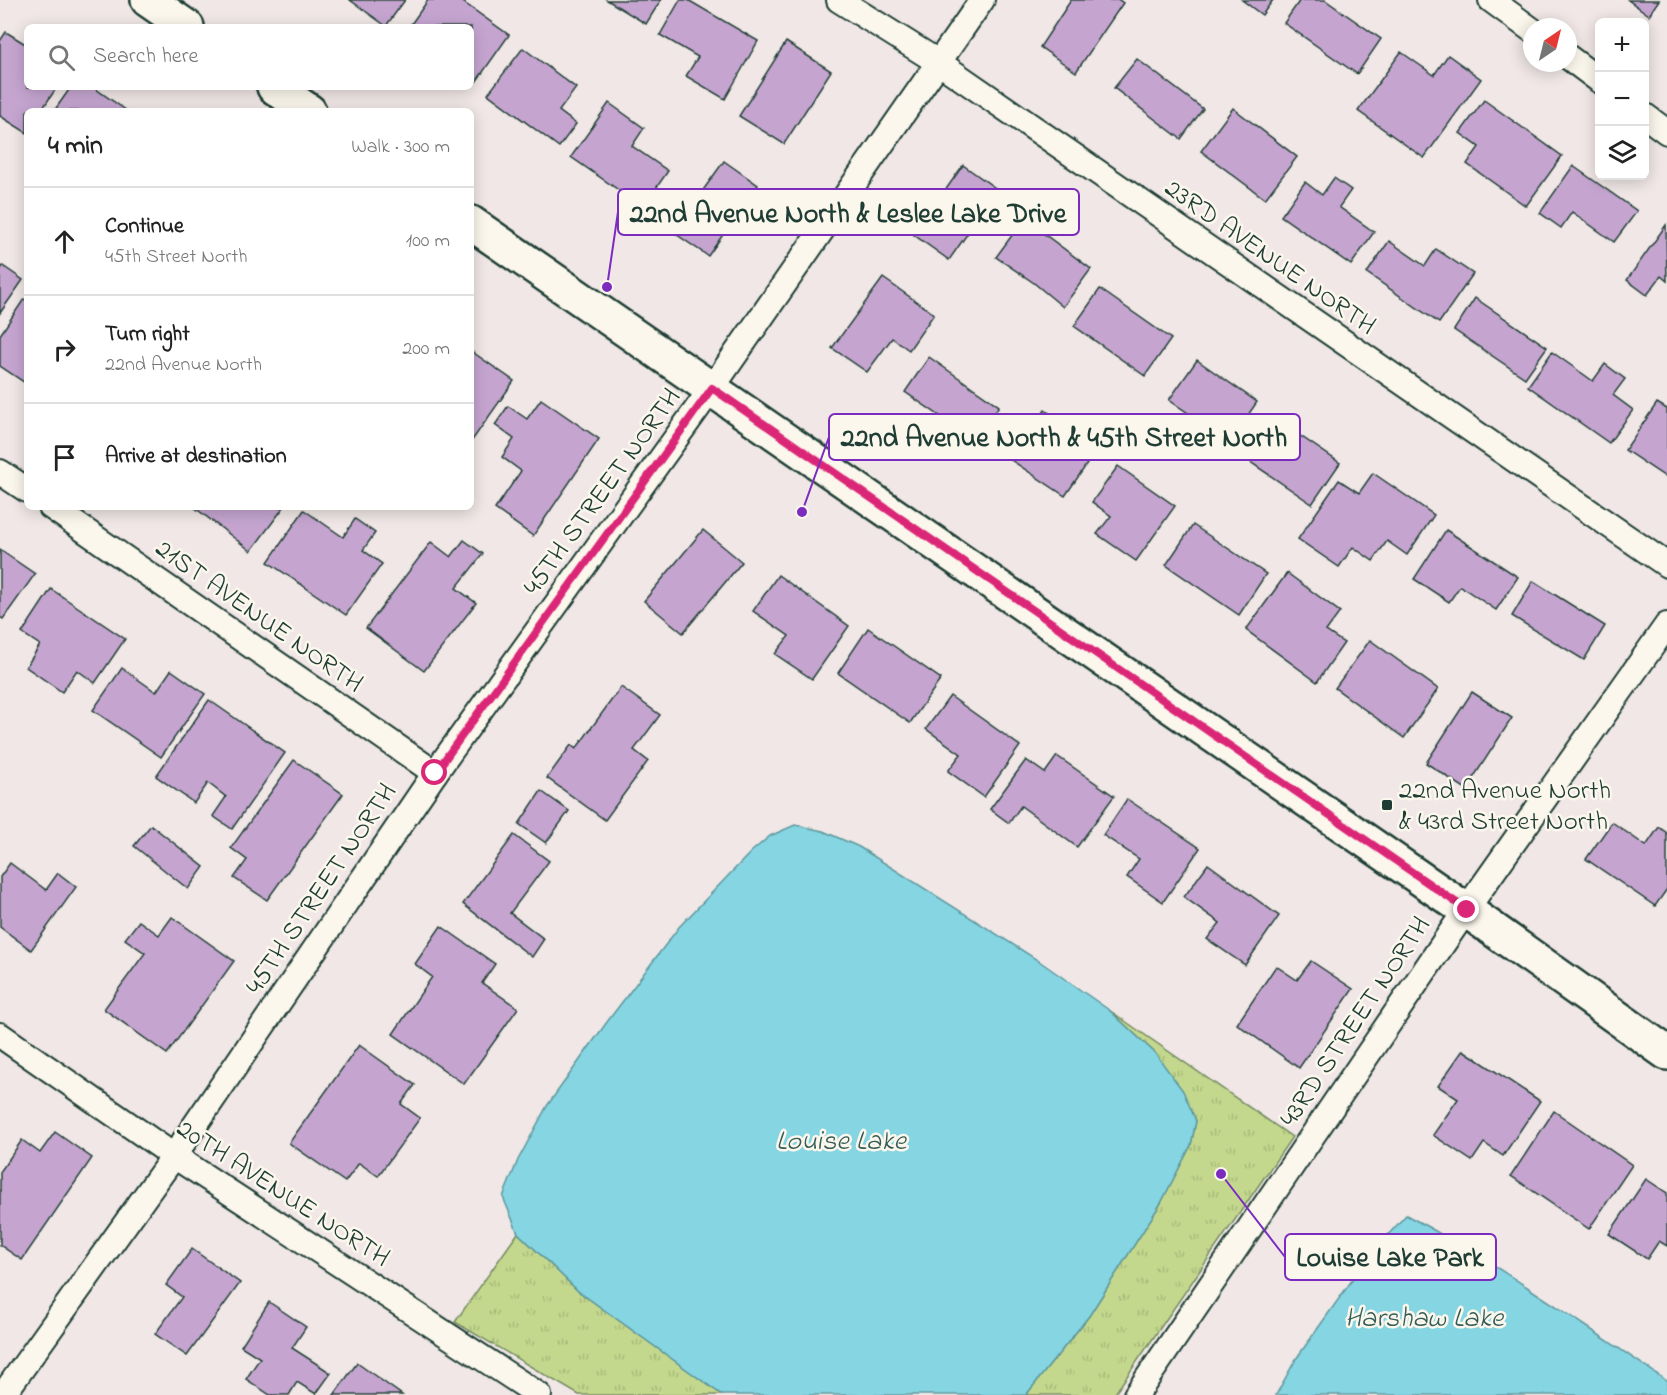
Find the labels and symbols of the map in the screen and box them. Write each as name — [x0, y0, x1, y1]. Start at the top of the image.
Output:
north arrow — [1523, 18, 1577, 72]
street label: 23RD AVENUE NORTH — [1156, 170, 1383, 346]
callout: 22nd Avenue North & Leslee Lake Drive — [618, 189, 1079, 235]
text: 22nd Avenue North & Leslee Lake Drive — [629, 195, 1068, 236]
street label: 45TH STREET NORTH — [514, 381, 692, 604]
callout: 22nd Avenue North & 45th Street North — [829, 414, 1300, 460]
text: 22nd Avenue North & 45th Street North — [840, 419, 1287, 460]
street label: 21ST AVENUE NORTH — [147, 531, 371, 704]
route start — [421, 759, 447, 785]
place label: 22nd Avenue North & 43rd Street North — [1399, 772, 1611, 842]
street label: 45TH STREET NORTH — [237, 776, 407, 1003]
marker: 22nd Avenue North & 43rd Street North — [1380, 798, 1394, 812]
route end — [1453, 896, 1479, 922]
street label: 43RD STREET NORTH — [1271, 909, 1441, 1136]
street label: 20TH AVENUE NORTH — [168, 1110, 397, 1278]
water label: Louise Lake — [776, 1122, 907, 1163]
callout: Louise Lake Park — [1285, 1234, 1496, 1280]
text: Louise Lake Park — [1296, 1239, 1485, 1280]
water label: Harshaw Lake — [1345, 1299, 1505, 1340]

